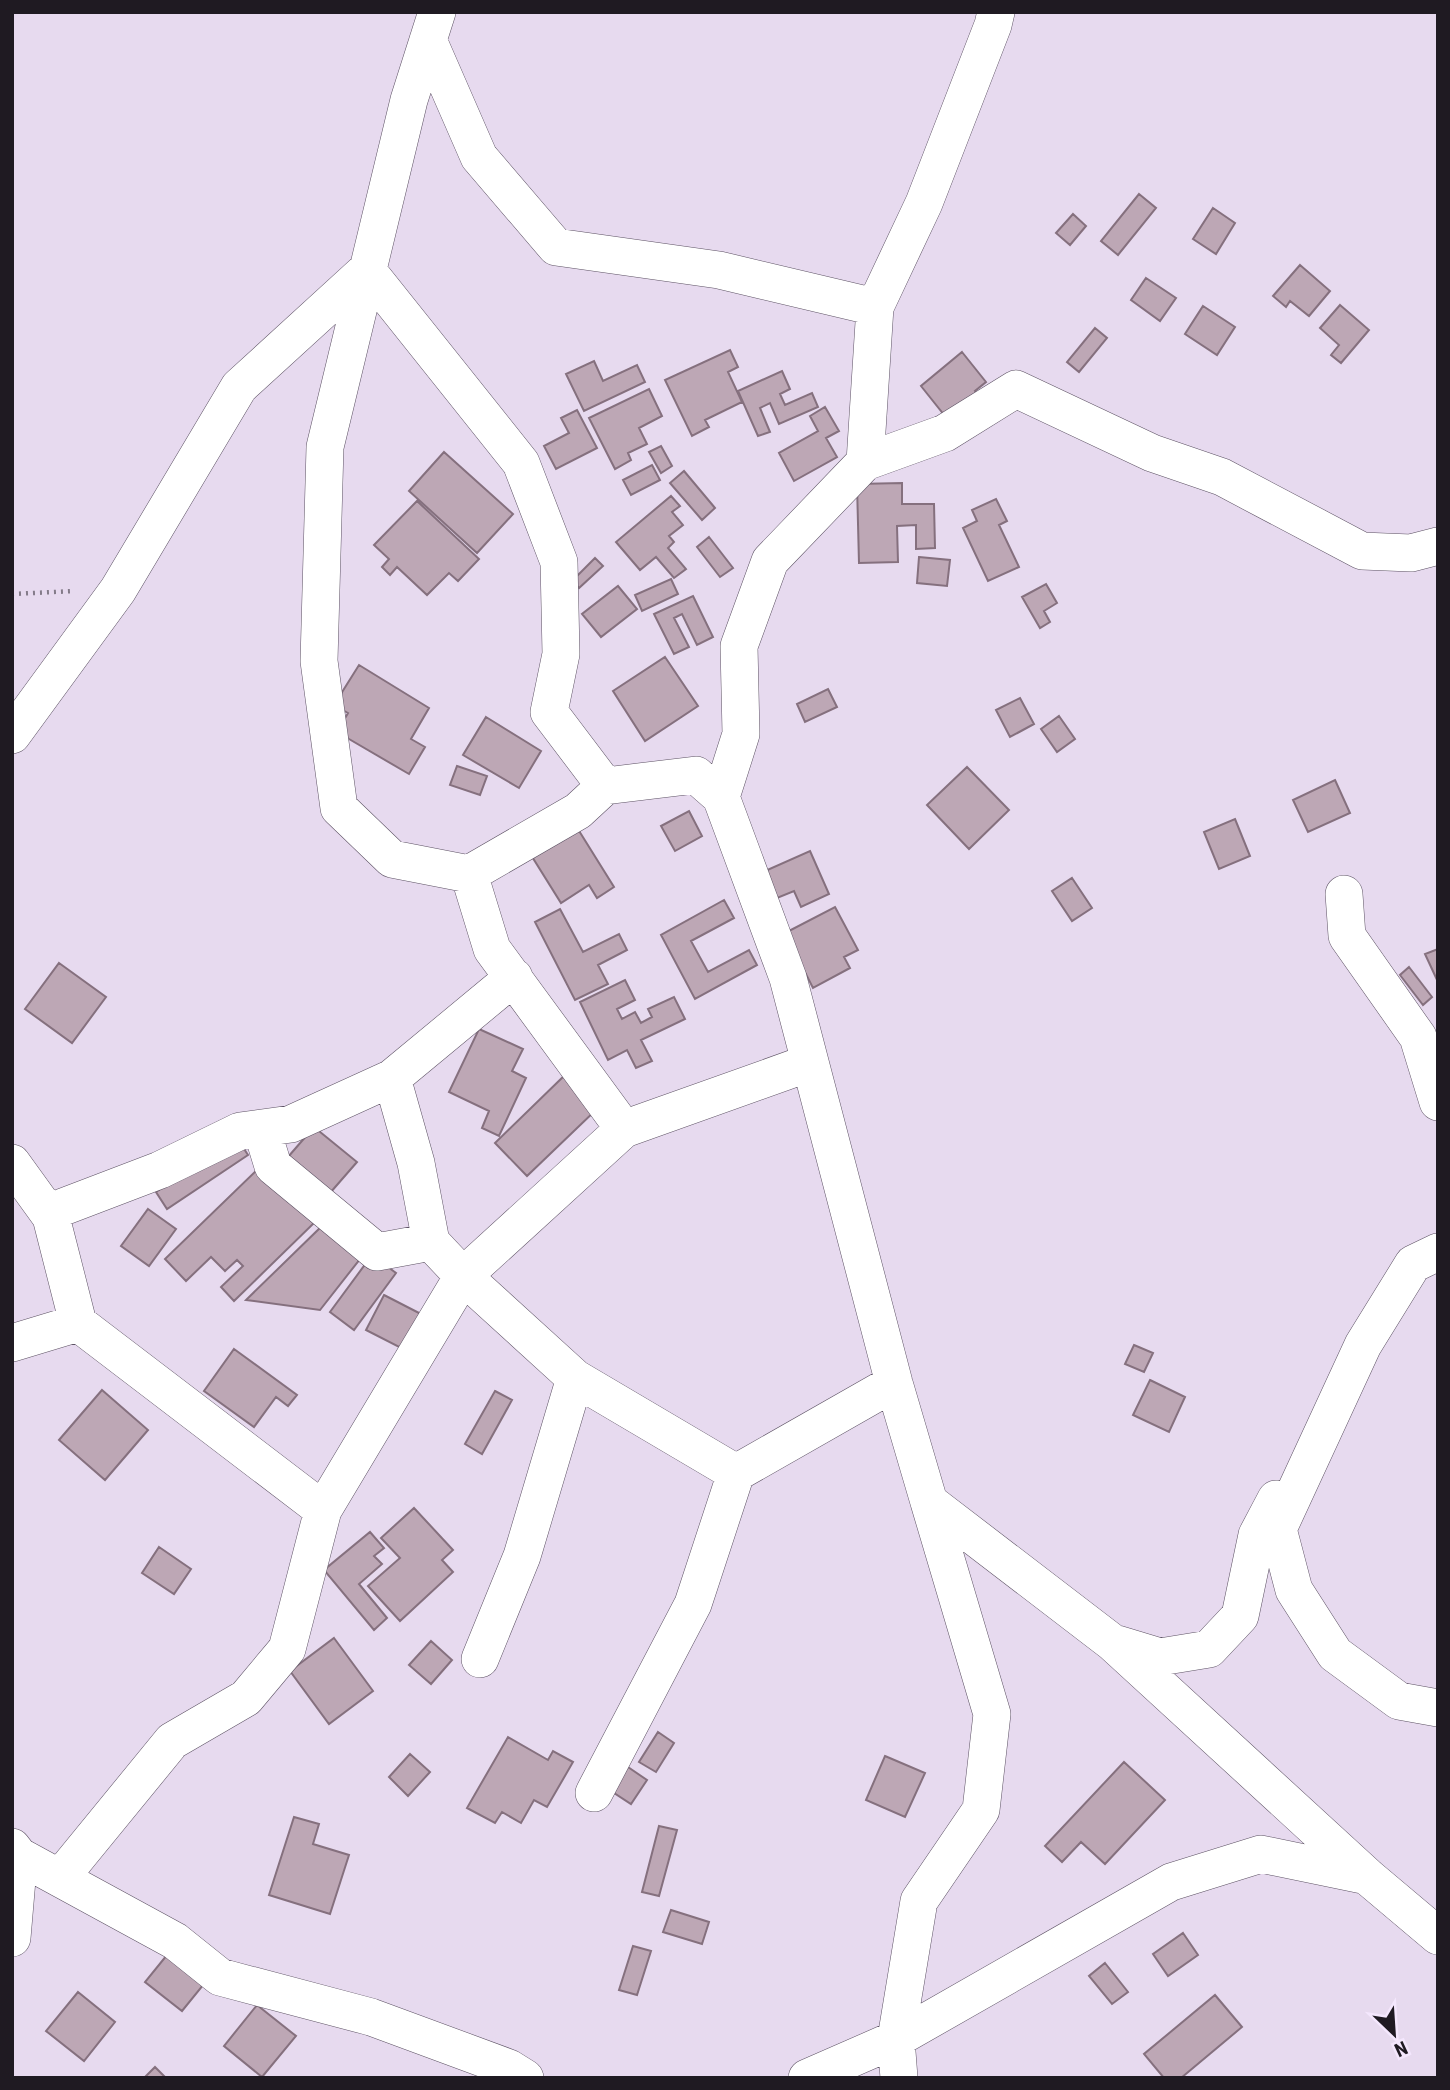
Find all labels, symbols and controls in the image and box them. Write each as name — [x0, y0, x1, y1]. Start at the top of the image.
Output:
north arrow — [1359, 1999, 1429, 2069]
text: N — [1391, 2036, 1411, 2062]

